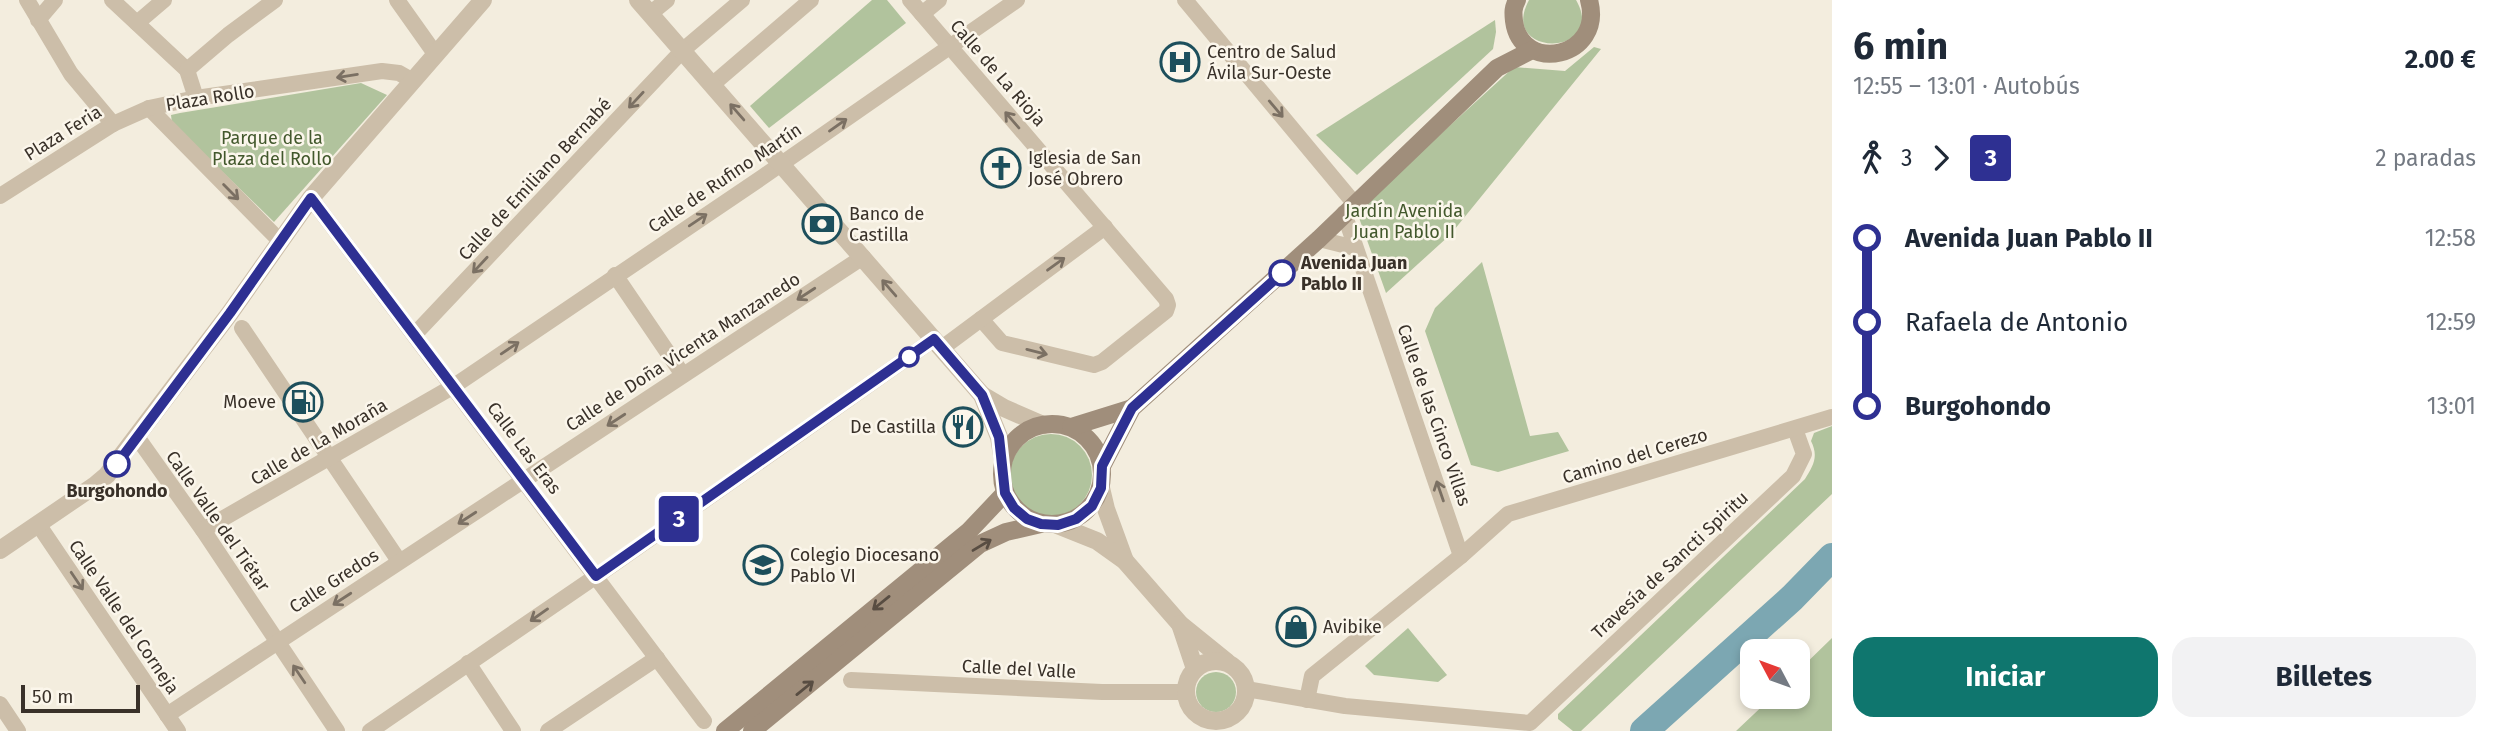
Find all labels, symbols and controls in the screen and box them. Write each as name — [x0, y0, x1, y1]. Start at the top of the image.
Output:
street label: Calle de La Rioja — [946, 15, 1050, 131]
text: 6 min — [1853, 23, 1948, 69]
hospital icon: Centro de Salud Ávila Sur-Oeste — [1159, 41, 1201, 83]
place label: Centro de Salud Ávila Sur-Oeste — [1207, 41, 1337, 84]
text: 2.00 € — [2405, 44, 2476, 75]
one-way arrow — [337, 70, 359, 83]
text: 12:55 – 13:01 · Autobús — [1853, 72, 2080, 100]
street label: Plaza Rollo — [164, 80, 256, 116]
one-way arrow — [628, 91, 645, 108]
street label: Calle de Emiliano Bernabé — [454, 93, 616, 265]
one-way arrow — [1268, 99, 1284, 117]
street label: Plaza Feria — [20, 101, 106, 165]
one-way arrow — [729, 104, 745, 122]
one-way arrow — [1004, 111, 1020, 129]
street label: Calle de Rufino Martín — [644, 118, 806, 238]
one-way arrow — [828, 118, 847, 132]
park label: Parque de la Plaza del Rollo — [212, 127, 332, 170]
icon: walk — [1853, 139, 1891, 177]
icon: forward — [1922, 139, 1960, 177]
text: 3 — [1901, 144, 1912, 172]
text: 3 — [1984, 144, 1997, 172]
text: 2 paradas — [2375, 144, 2476, 172]
church icon: Iglesia de San José Obrero — [980, 147, 1022, 189]
place label: Iglesia de San José Obrero — [1028, 147, 1141, 190]
one-way arrow — [222, 184, 239, 201]
park label: Jardín Avenida Juan Pablo II — [1345, 200, 1463, 243]
bank icon: Banco de Castilla — [801, 203, 843, 245]
place label: Banco de Castilla — [849, 203, 924, 246]
one-way arrow — [688, 213, 707, 227]
text: Avenida Juan Pablo II — [1905, 223, 2153, 254]
text: 12:58 — [2425, 224, 2476, 252]
place label: Avenida Juan Pablo II — [1300, 252, 1407, 295]
one-way arrow — [472, 256, 489, 273]
one-way arrow — [1046, 257, 1065, 271]
marker: Avenida Juan Pablo II — [1269, 260, 1295, 286]
street label: Calle de Doña Vicenta Manzanedo — [562, 268, 804, 436]
one-way arrow — [881, 279, 897, 297]
one-way arrow — [796, 287, 816, 301]
text: Rafaela de Antonio — [1905, 307, 2128, 338]
text: 12:59 — [2426, 308, 2476, 336]
street label: Calle de las Cinco Villas — [1393, 321, 1475, 509]
one-way arrow — [500, 341, 519, 355]
one-way arrow — [1025, 346, 1048, 359]
unlabelled marker — [899, 347, 919, 367]
fuel station icon: Moeve — [282, 381, 324, 423]
place label: Moeve — [223, 391, 276, 413]
text: Burgohondo — [1905, 391, 2051, 422]
text: 13:01 — [2427, 392, 2476, 420]
street label: Calle de La Moraña — [247, 394, 391, 490]
street label: Calle Las Eras — [482, 397, 566, 499]
restaurant icon: De Castilla — [942, 406, 984, 448]
one-way arrow — [607, 412, 626, 427]
place label: De Castilla — [850, 416, 936, 438]
street label: Camino del Cerezo — [1560, 423, 1710, 489]
street label: Calle Valle del Tiétar — [161, 447, 275, 596]
marker: Burgohondo — [104, 451, 130, 477]
place label: Burgohondo — [66, 480, 168, 502]
one-way arrow — [1433, 481, 1445, 503]
street label: Travesía de Sancti Spiritu — [1587, 487, 1753, 643]
line badge: 3 — [656, 496, 702, 542]
text: 3 — [673, 505, 685, 533]
one-way arrow — [457, 511, 477, 525]
street label: Calle Valle del Corneja — [64, 536, 184, 698]
one-way arrow — [971, 537, 991, 551]
street label: Calle Gredos — [285, 544, 383, 618]
school or university icon: Colegio Diocesano Pablo VI — [742, 544, 784, 586]
place label: Colegio Diocesano Pablo VI — [790, 544, 939, 587]
one-way arrow — [69, 571, 84, 590]
one-way arrow — [333, 591, 352, 606]
one-way arrow — [872, 596, 890, 611]
shop icon: Avibike — [1275, 606, 1317, 648]
one-way arrow — [530, 608, 550, 622]
place label: Avibike — [1323, 616, 1382, 638]
button: Iniciar — [1853, 637, 2158, 717]
button: Billetes — [2172, 637, 2476, 717]
north arrow — [1740, 639, 1810, 709]
map controls — [1740, 639, 1810, 709]
street label: Calle del Valle — [961, 655, 1077, 683]
one-way arrow — [292, 665, 307, 684]
one-way arrow — [796, 680, 814, 695]
scale bar — [21, 682, 140, 714]
text: 50 m — [32, 685, 73, 708]

